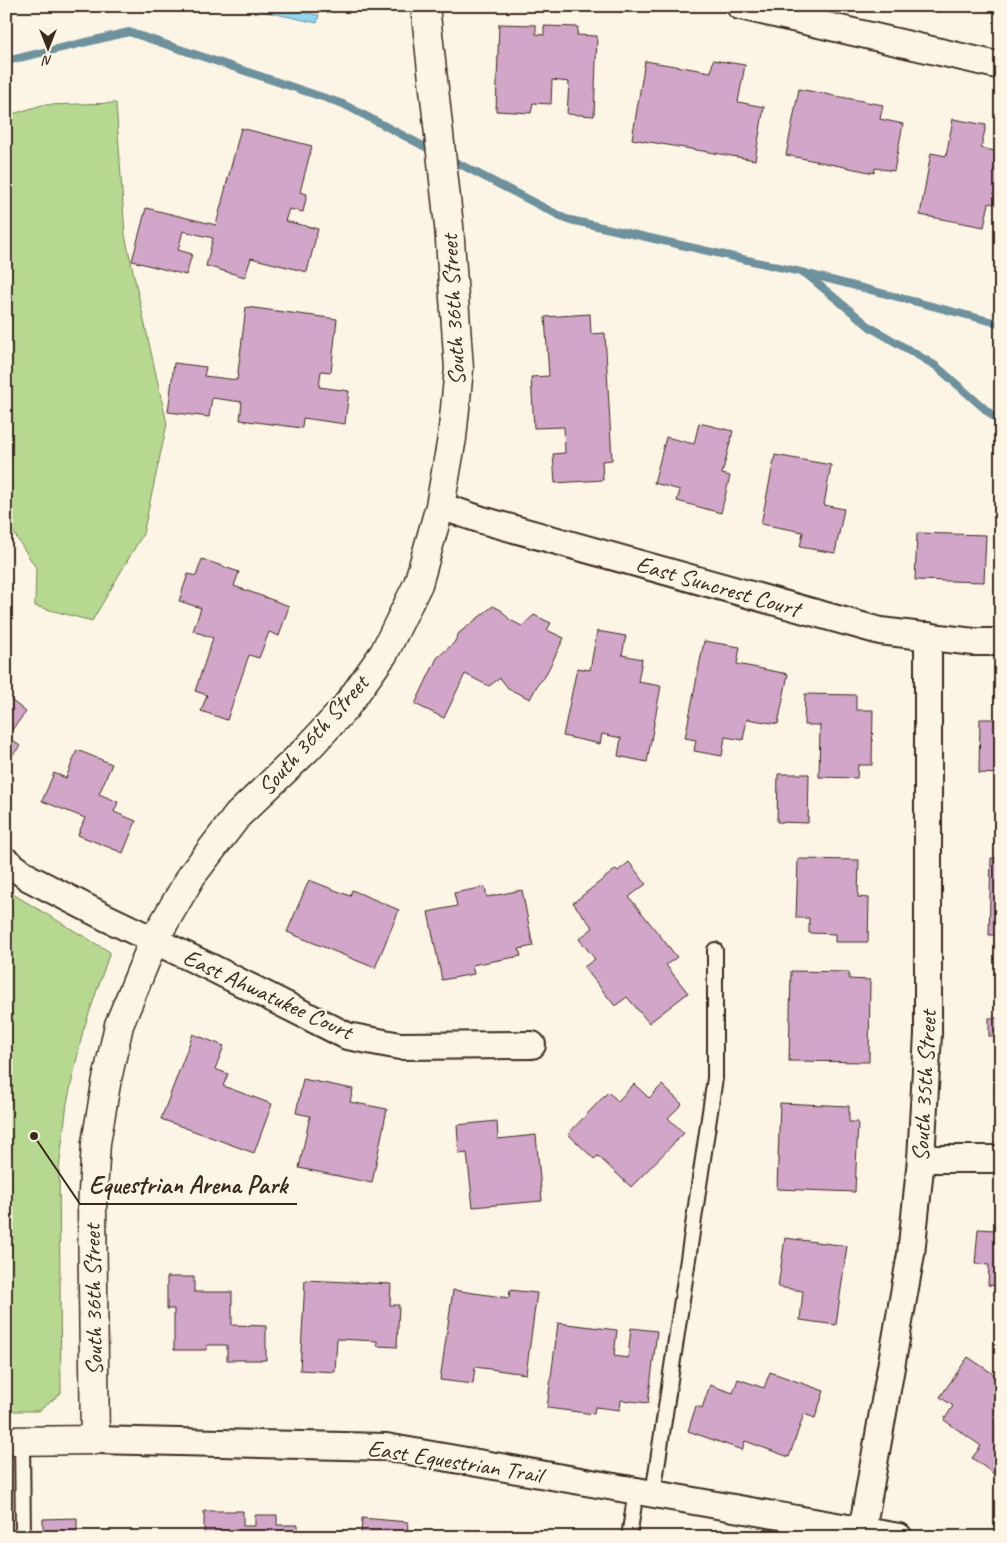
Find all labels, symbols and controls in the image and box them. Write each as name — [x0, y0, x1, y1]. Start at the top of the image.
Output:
north arrow — [22, 22, 72, 72]
text: N — [41, 52, 52, 69]
street label: South 36th Street — [434, 232, 472, 386]
street label: East Suncrest Court — [633, 548, 806, 625]
street label: South 36th Street — [251, 667, 376, 801]
street label: East Ahwatukee Court — [179, 942, 359, 1047]
street label: South 35th Street — [905, 1008, 943, 1162]
callout: Equestrian Arena Park — [80, 1164, 297, 1204]
text: Equestrian Arena Park — [89, 1169, 290, 1201]
street label: South 36th Street — [77, 1222, 109, 1376]
street label: East Equestrian Trail — [366, 1432, 548, 1490]

